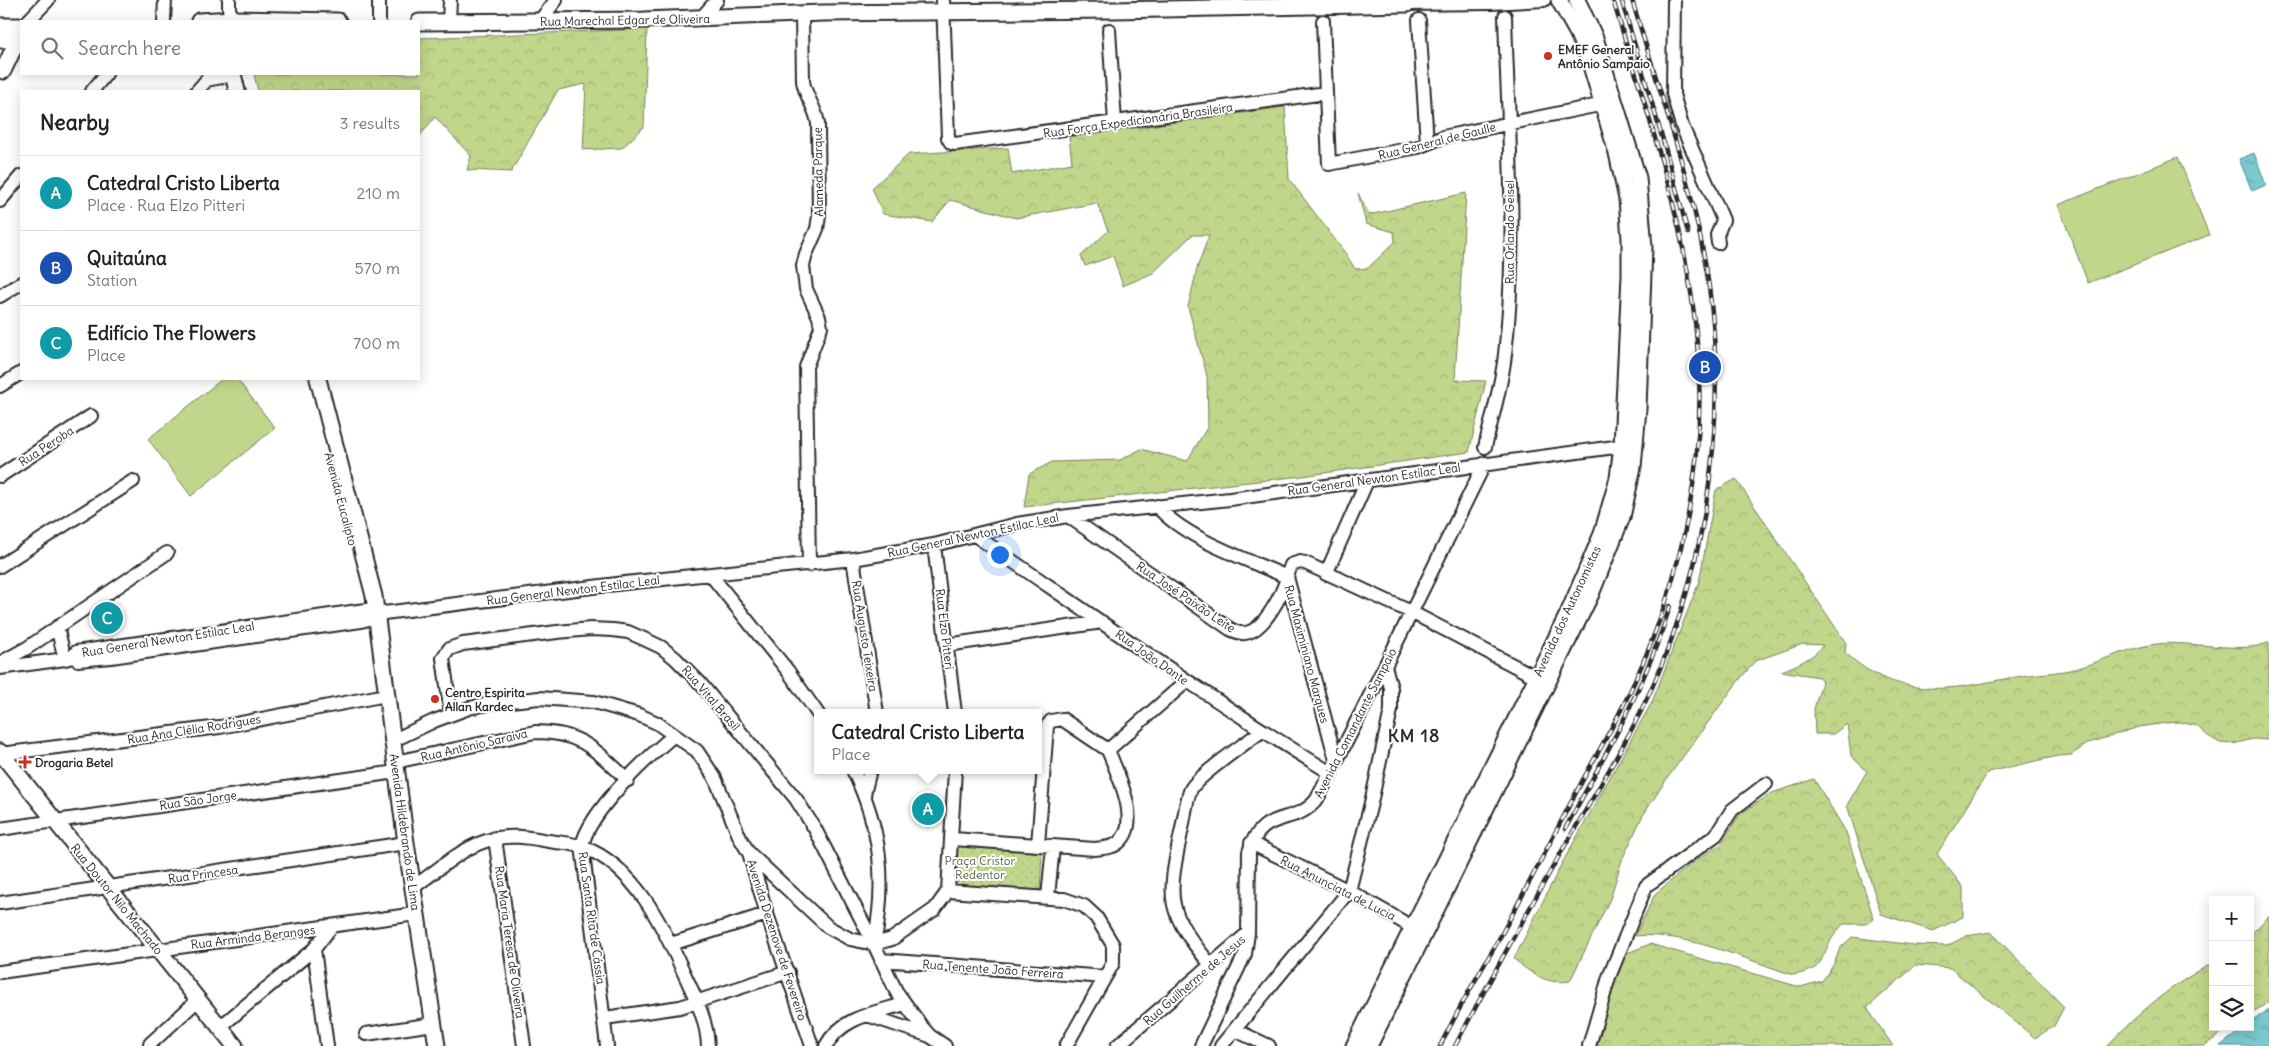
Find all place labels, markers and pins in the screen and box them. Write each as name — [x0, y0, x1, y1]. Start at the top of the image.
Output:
place label: EMEF General Antônio Sampaio — [1558, 42, 1650, 72]
marker: EMEF General Antônio Sampaio — [1542, 50, 1554, 62]
pin: B — [1689, 348, 1721, 386]
pin: C — [91, 599, 123, 637]
place label: Centro Espirita Allan Kardec — [445, 685, 525, 714]
marker: Centro Espirita Allan Kardec — [429, 693, 441, 705]
place label: Drogaria Betel — [35, 755, 114, 771]
marker: Drogaria Betel — [19, 756, 31, 768]
pin: A — [912, 790, 944, 828]

